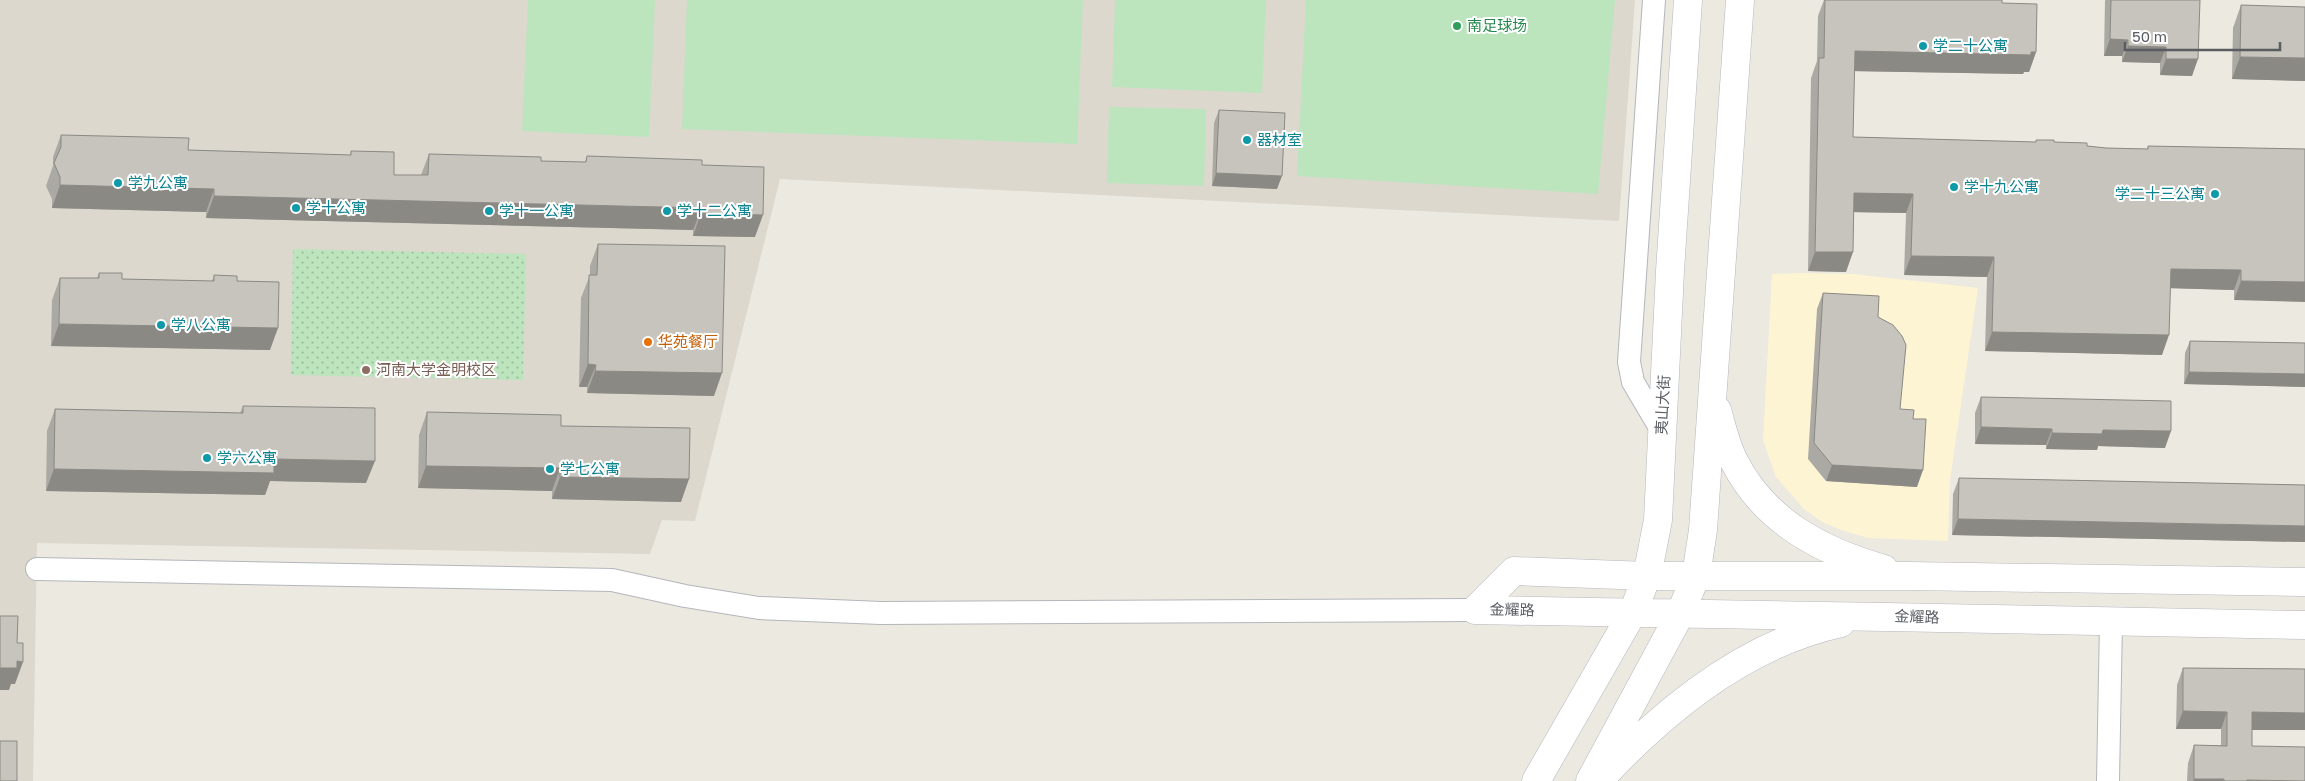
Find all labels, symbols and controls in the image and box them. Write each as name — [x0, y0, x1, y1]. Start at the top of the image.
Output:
place label: 南足球场 — [1467, 16, 1527, 34]
marker: 南足球场 — [1451, 20, 1463, 32]
scale bar — [2125, 20, 2280, 52]
text: 50 m — [2132, 27, 2167, 45]
place label: 学二十公寓 — [1933, 36, 2008, 54]
marker: 学二十公寓 — [1917, 40, 1929, 52]
place label: 器材室 — [1257, 130, 1302, 148]
marker: 器材室 — [1241, 134, 1253, 146]
place label: 学九公寓 — [128, 173, 188, 191]
marker: 学九公寓 — [112, 177, 124, 189]
place label: 学十九公寓 — [1964, 177, 2039, 195]
marker: 学十九公寓 — [1948, 181, 1960, 193]
place label: 学二十三公寓 — [2115, 184, 2205, 202]
marker: 学二十三公寓 — [2209, 188, 2221, 200]
place label: 学十公寓 — [306, 198, 366, 216]
place label: 学十一公寓 — [499, 201, 574, 219]
place label: 学十二公寓 — [677, 201, 752, 219]
marker: 学十公寓 — [290, 202, 302, 214]
marker: 学十一公寓 — [483, 205, 495, 217]
marker: 学十二公寓 — [661, 205, 673, 217]
place label: 学八公寓 — [171, 315, 231, 333]
marker: 学八公寓 — [155, 319, 167, 331]
place label: 华苑餐厅 — [658, 332, 718, 350]
marker: 华苑餐厅 — [642, 336, 654, 348]
place label: 河南大学金明校区 — [376, 360, 496, 378]
marker: 河南大学金明校区 — [360, 364, 372, 376]
street label: 夷山大街 — [1651, 375, 1673, 435]
place label: 学六公寓 — [217, 448, 277, 466]
marker: 学六公寓 — [201, 452, 213, 464]
place label: 学七公寓 — [560, 459, 620, 477]
marker: 学七公寓 — [544, 463, 556, 475]
street label: 金耀路 — [1489, 600, 1535, 618]
street label: 金耀路 — [1894, 606, 1940, 626]

